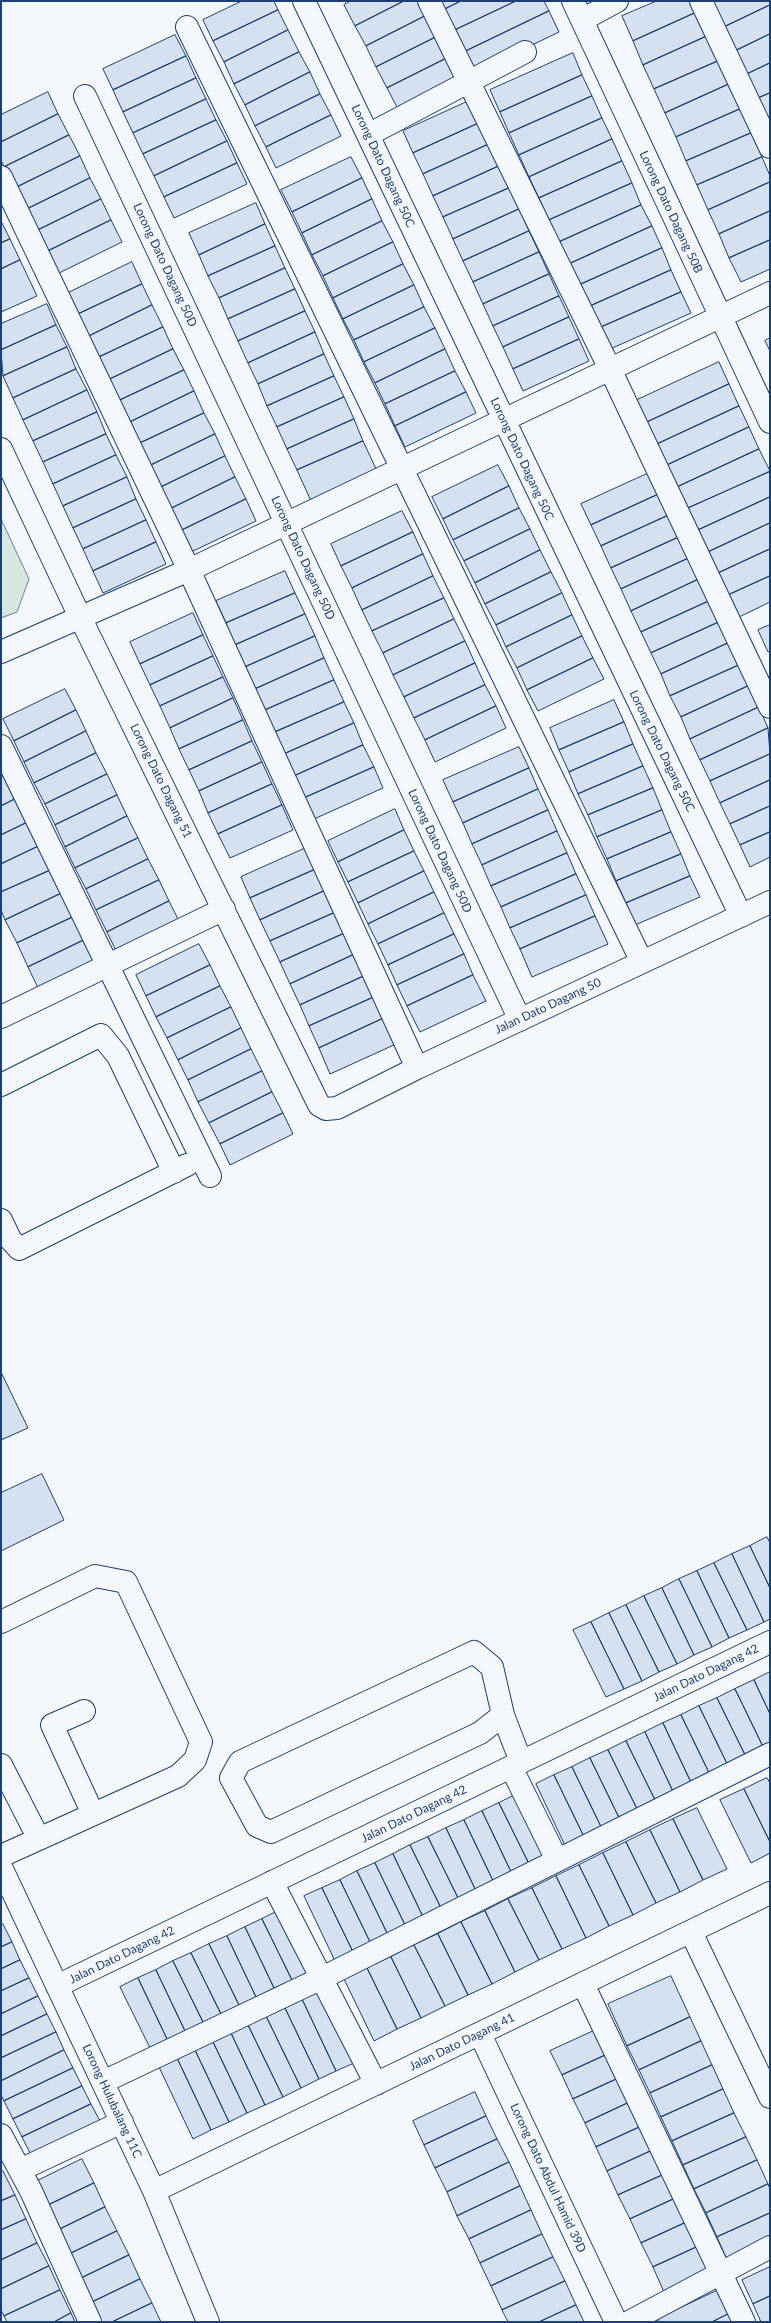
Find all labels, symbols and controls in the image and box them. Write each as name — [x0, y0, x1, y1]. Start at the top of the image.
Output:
street label: Lorong Dato Dagang 50C — [348, 102, 418, 230]
street label: Lorong Dato Dagang 50B — [636, 149, 706, 275]
street label: Lorong Dato Dagang 50D — [130, 201, 200, 329]
street label: Lorong Dato Dagang 50C — [487, 395, 557, 523]
street label: Lorong Dato Dagang 50D — [268, 494, 338, 622]
street label: Lorong Dato Dagang 50C — [626, 688, 698, 814]
street label: Lorong Dato Dagang 51 — [127, 721, 195, 841]
street label: Lorong Dato Dagang 50D — [405, 787, 475, 915]
street label: Jalan Dato Dagang 50 — [493, 975, 603, 1037]
street label: Jalan Dato Dagang 42 — [651, 1641, 761, 1705]
street label: Jalan Dato Dagang 42 — [359, 1782, 469, 1846]
street label: Jalan Dato Dagang 42 — [67, 1923, 177, 1987]
street label: Jalan Dato Dagang 41 — [407, 2010, 517, 2074]
street label: Lorong Hulubalang 11C — [79, 2042, 145, 2160]
street label: Lorong Dato Abdul Hamid 39D — [507, 2101, 589, 2255]

